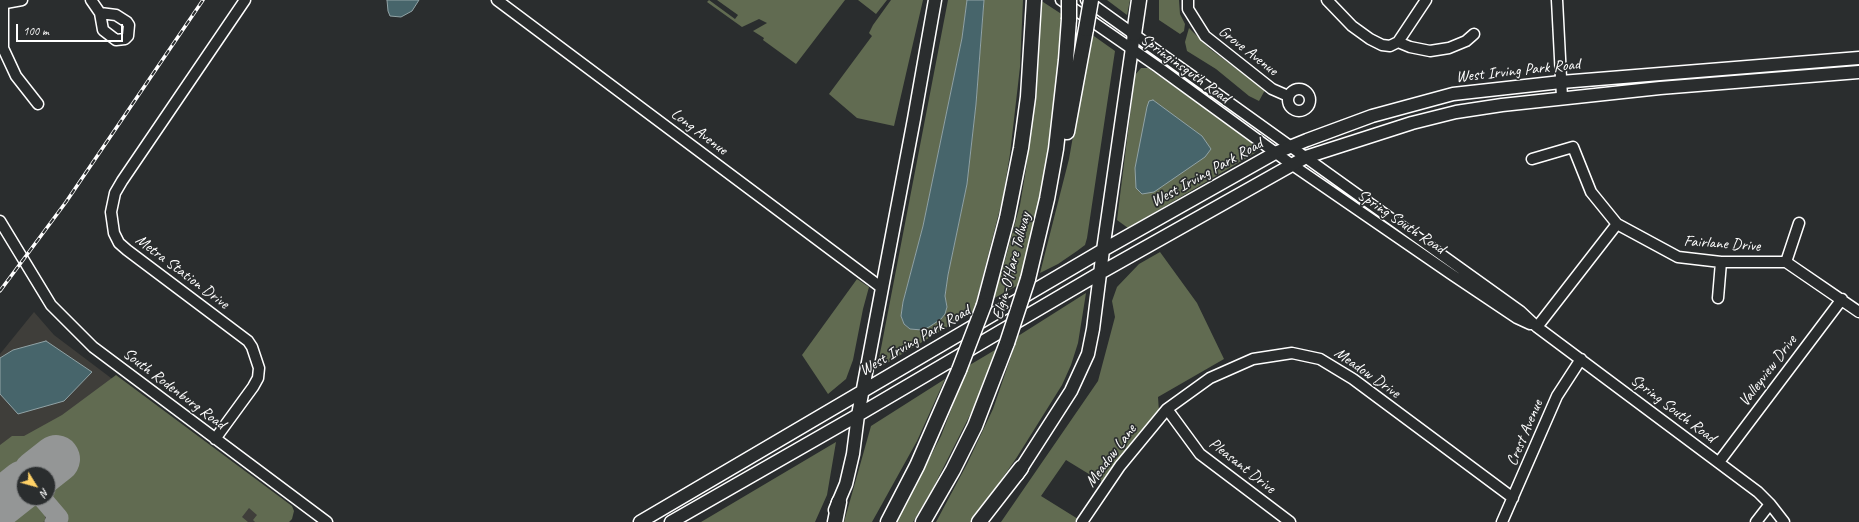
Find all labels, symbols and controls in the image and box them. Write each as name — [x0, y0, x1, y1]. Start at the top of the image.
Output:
scale bar — [18, 16, 125, 42]
street label: Grove Avenue — [1214, 22, 1282, 80]
text: 100 m — [23, 23, 49, 39]
street label: Springinsguth Road — [1137, 30, 1233, 108]
street label: West Irving Park Road — [1455, 55, 1581, 87]
street label: Long Avenue — [667, 104, 731, 160]
street label: West Irving Park Road — [1148, 134, 1266, 212]
street label: Spring South Road — [1353, 186, 1449, 258]
street label: Elgin-O'Hare Tollway — [988, 210, 1036, 322]
street label: Metra Station Drive — [131, 231, 233, 313]
street label: Fairlane Drive — [1683, 232, 1761, 256]
street label: West Irving Park Road — [856, 302, 974, 380]
street label: Valleyview Drive — [1735, 331, 1801, 411]
street label: Meadow Drive — [1330, 343, 1404, 403]
street label: South Rodenburg Road — [119, 344, 229, 434]
street label: Spring South Road — [1627, 371, 1719, 447]
street label: Crest Avenue — [1503, 397, 1547, 469]
street label: Meadow Lane — [1081, 421, 1141, 491]
street label: Pleasant Drive — [1205, 434, 1279, 498]
north arrow — [16, 466, 56, 506]
text: N — [37, 486, 52, 500]

